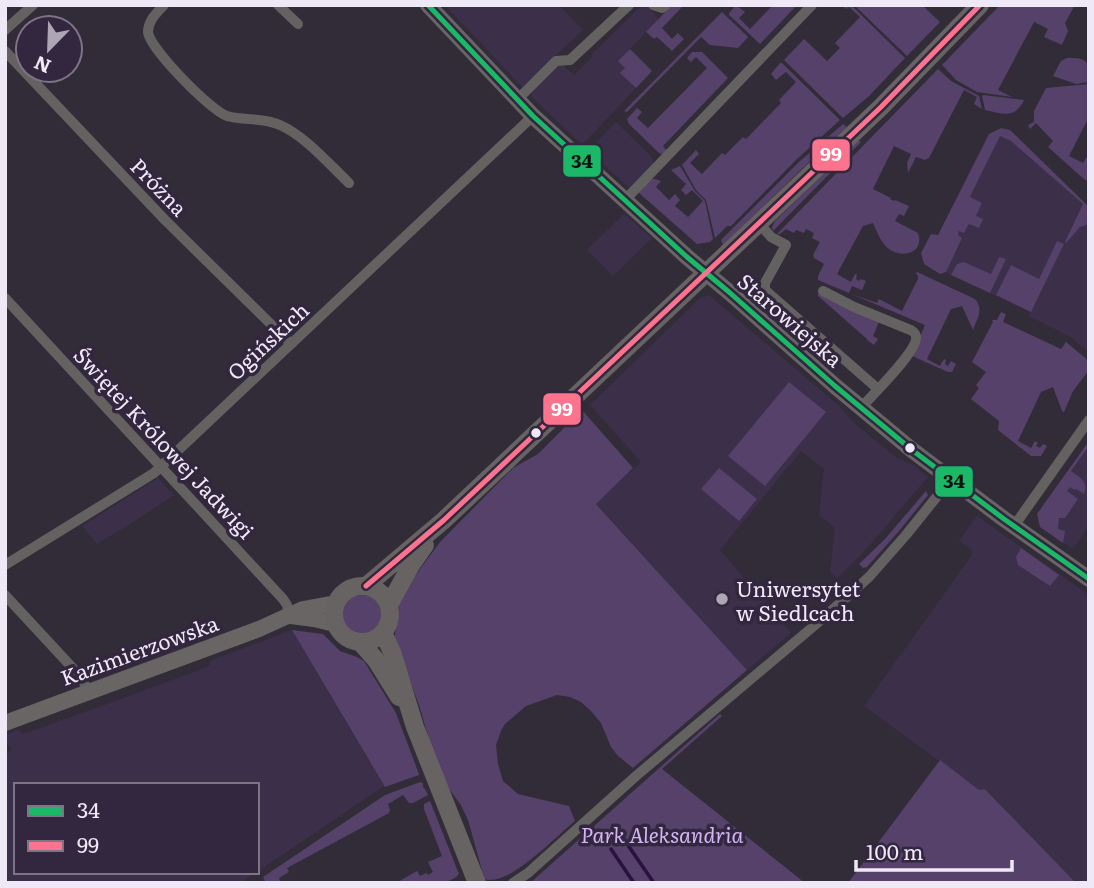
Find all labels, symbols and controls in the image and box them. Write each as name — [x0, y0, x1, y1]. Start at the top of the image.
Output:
north arrow — [14, 14, 84, 84]
text: N — [29, 50, 55, 82]
line badge: 99 — [811, 138, 851, 172]
text: 99 — [820, 139, 842, 167]
line badge: 34 — [562, 144, 602, 178]
text: 34 — [571, 146, 594, 174]
street label: Próżna — [125, 150, 196, 222]
street label: Starowiejska — [732, 265, 851, 374]
street label: Ogińskich — [219, 294, 315, 386]
street label: Świętej Królowej Jadwigi — [68, 339, 262, 545]
line badge: 99 — [542, 392, 582, 426]
text: 99 — [551, 394, 573, 422]
unlabelled marker — [529, 426, 543, 440]
unlabelled marker — [903, 441, 917, 455]
line badge: 34 — [934, 465, 974, 498]
text: 34 — [943, 466, 966, 494]
place label: Uniwersytet w Siedlcach — [736, 572, 861, 627]
marker: Uniwersytet w Siedlcach — [714, 591, 730, 607]
street label: Kazimierzowska — [56, 606, 223, 692]
legend — [14, 783, 259, 874]
text: 34 — [77, 793, 100, 824]
park label: Park Aleksandria — [580, 818, 744, 849]
text: 99 — [77, 828, 99, 859]
scale bar — [856, 828, 1012, 872]
text: 100 m — [866, 835, 923, 866]

